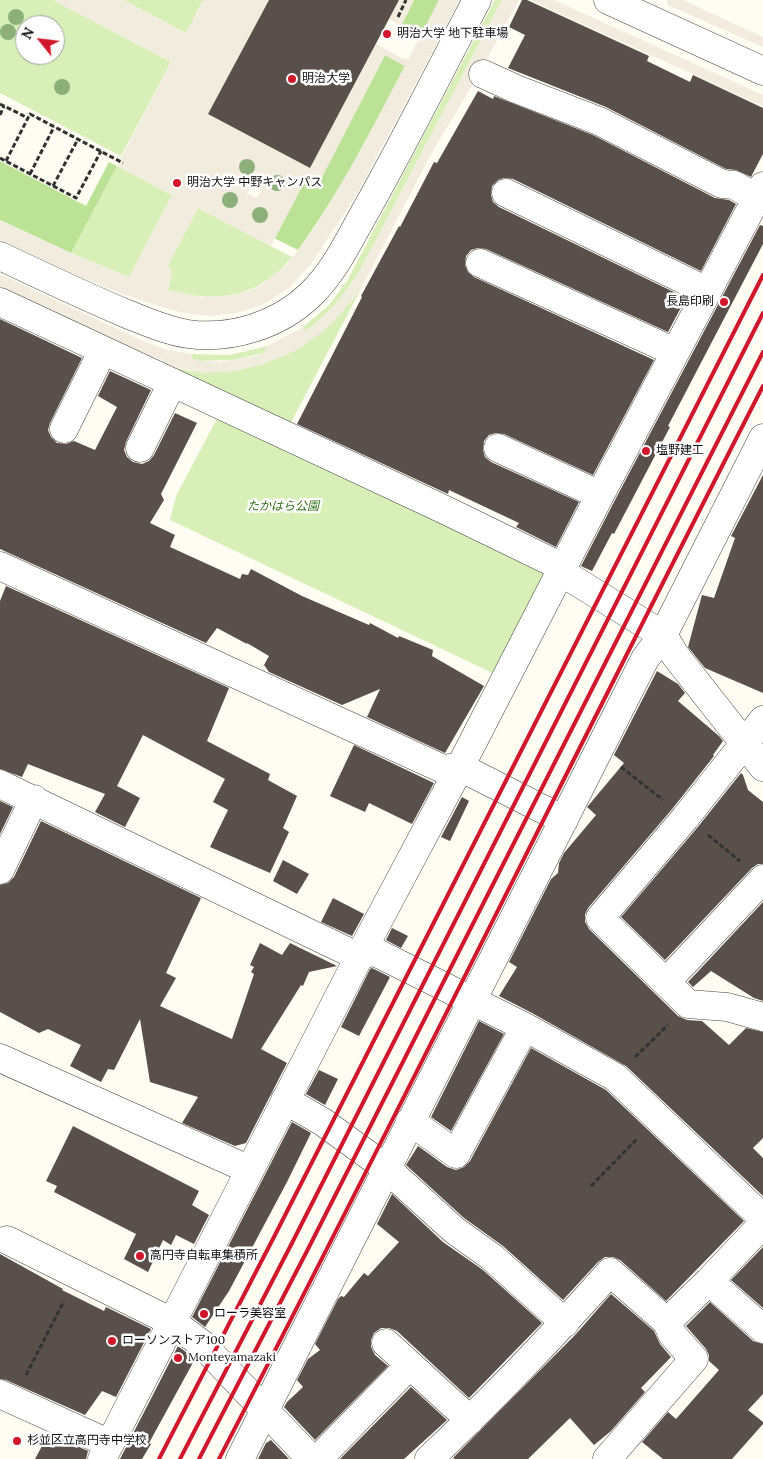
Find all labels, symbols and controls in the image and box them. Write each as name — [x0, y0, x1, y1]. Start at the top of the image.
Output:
north arrow — [15, 15, 65, 65]
text: N — [17, 24, 38, 42]
place label: 明治大学 地下駐車場 — [397, 27, 508, 41]
marker: 明治大学 地下駐車場 — [381, 28, 393, 40]
place label: 明治大学 — [302, 72, 350, 86]
marker: 明治大学 — [286, 73, 298, 85]
place label: 明治大学 中野キャンパス — [187, 176, 322, 190]
marker: 明治大学 中野キャンパス — [171, 177, 183, 189]
place label: 長島印刷 — [666, 295, 714, 309]
marker: 長島印刷 — [718, 296, 730, 308]
place label: 塩野建工 — [656, 444, 704, 458]
marker: 塩野建工 — [640, 445, 652, 457]
park label: たかはら公園 — [247, 500, 319, 514]
place label: 高円寺自転車集積所 — [150, 1249, 258, 1263]
marker: 高円寺自転車集積所 — [134, 1250, 146, 1262]
place label: ローラ美容室 — [214, 1307, 286, 1321]
marker: ローラ美容室 — [198, 1308, 210, 1320]
place label: ローソンストア100 — [122, 1334, 225, 1348]
marker: ローソンストア100 — [106, 1335, 118, 1347]
place label: Monteyamazaki — [188, 1351, 276, 1365]
marker: Monteyamazaki — [172, 1352, 184, 1364]
place label: 杉並区立高円寺中学校 — [27, 1434, 147, 1448]
marker: 杉並区立高円寺中学校 — [11, 1435, 23, 1447]

